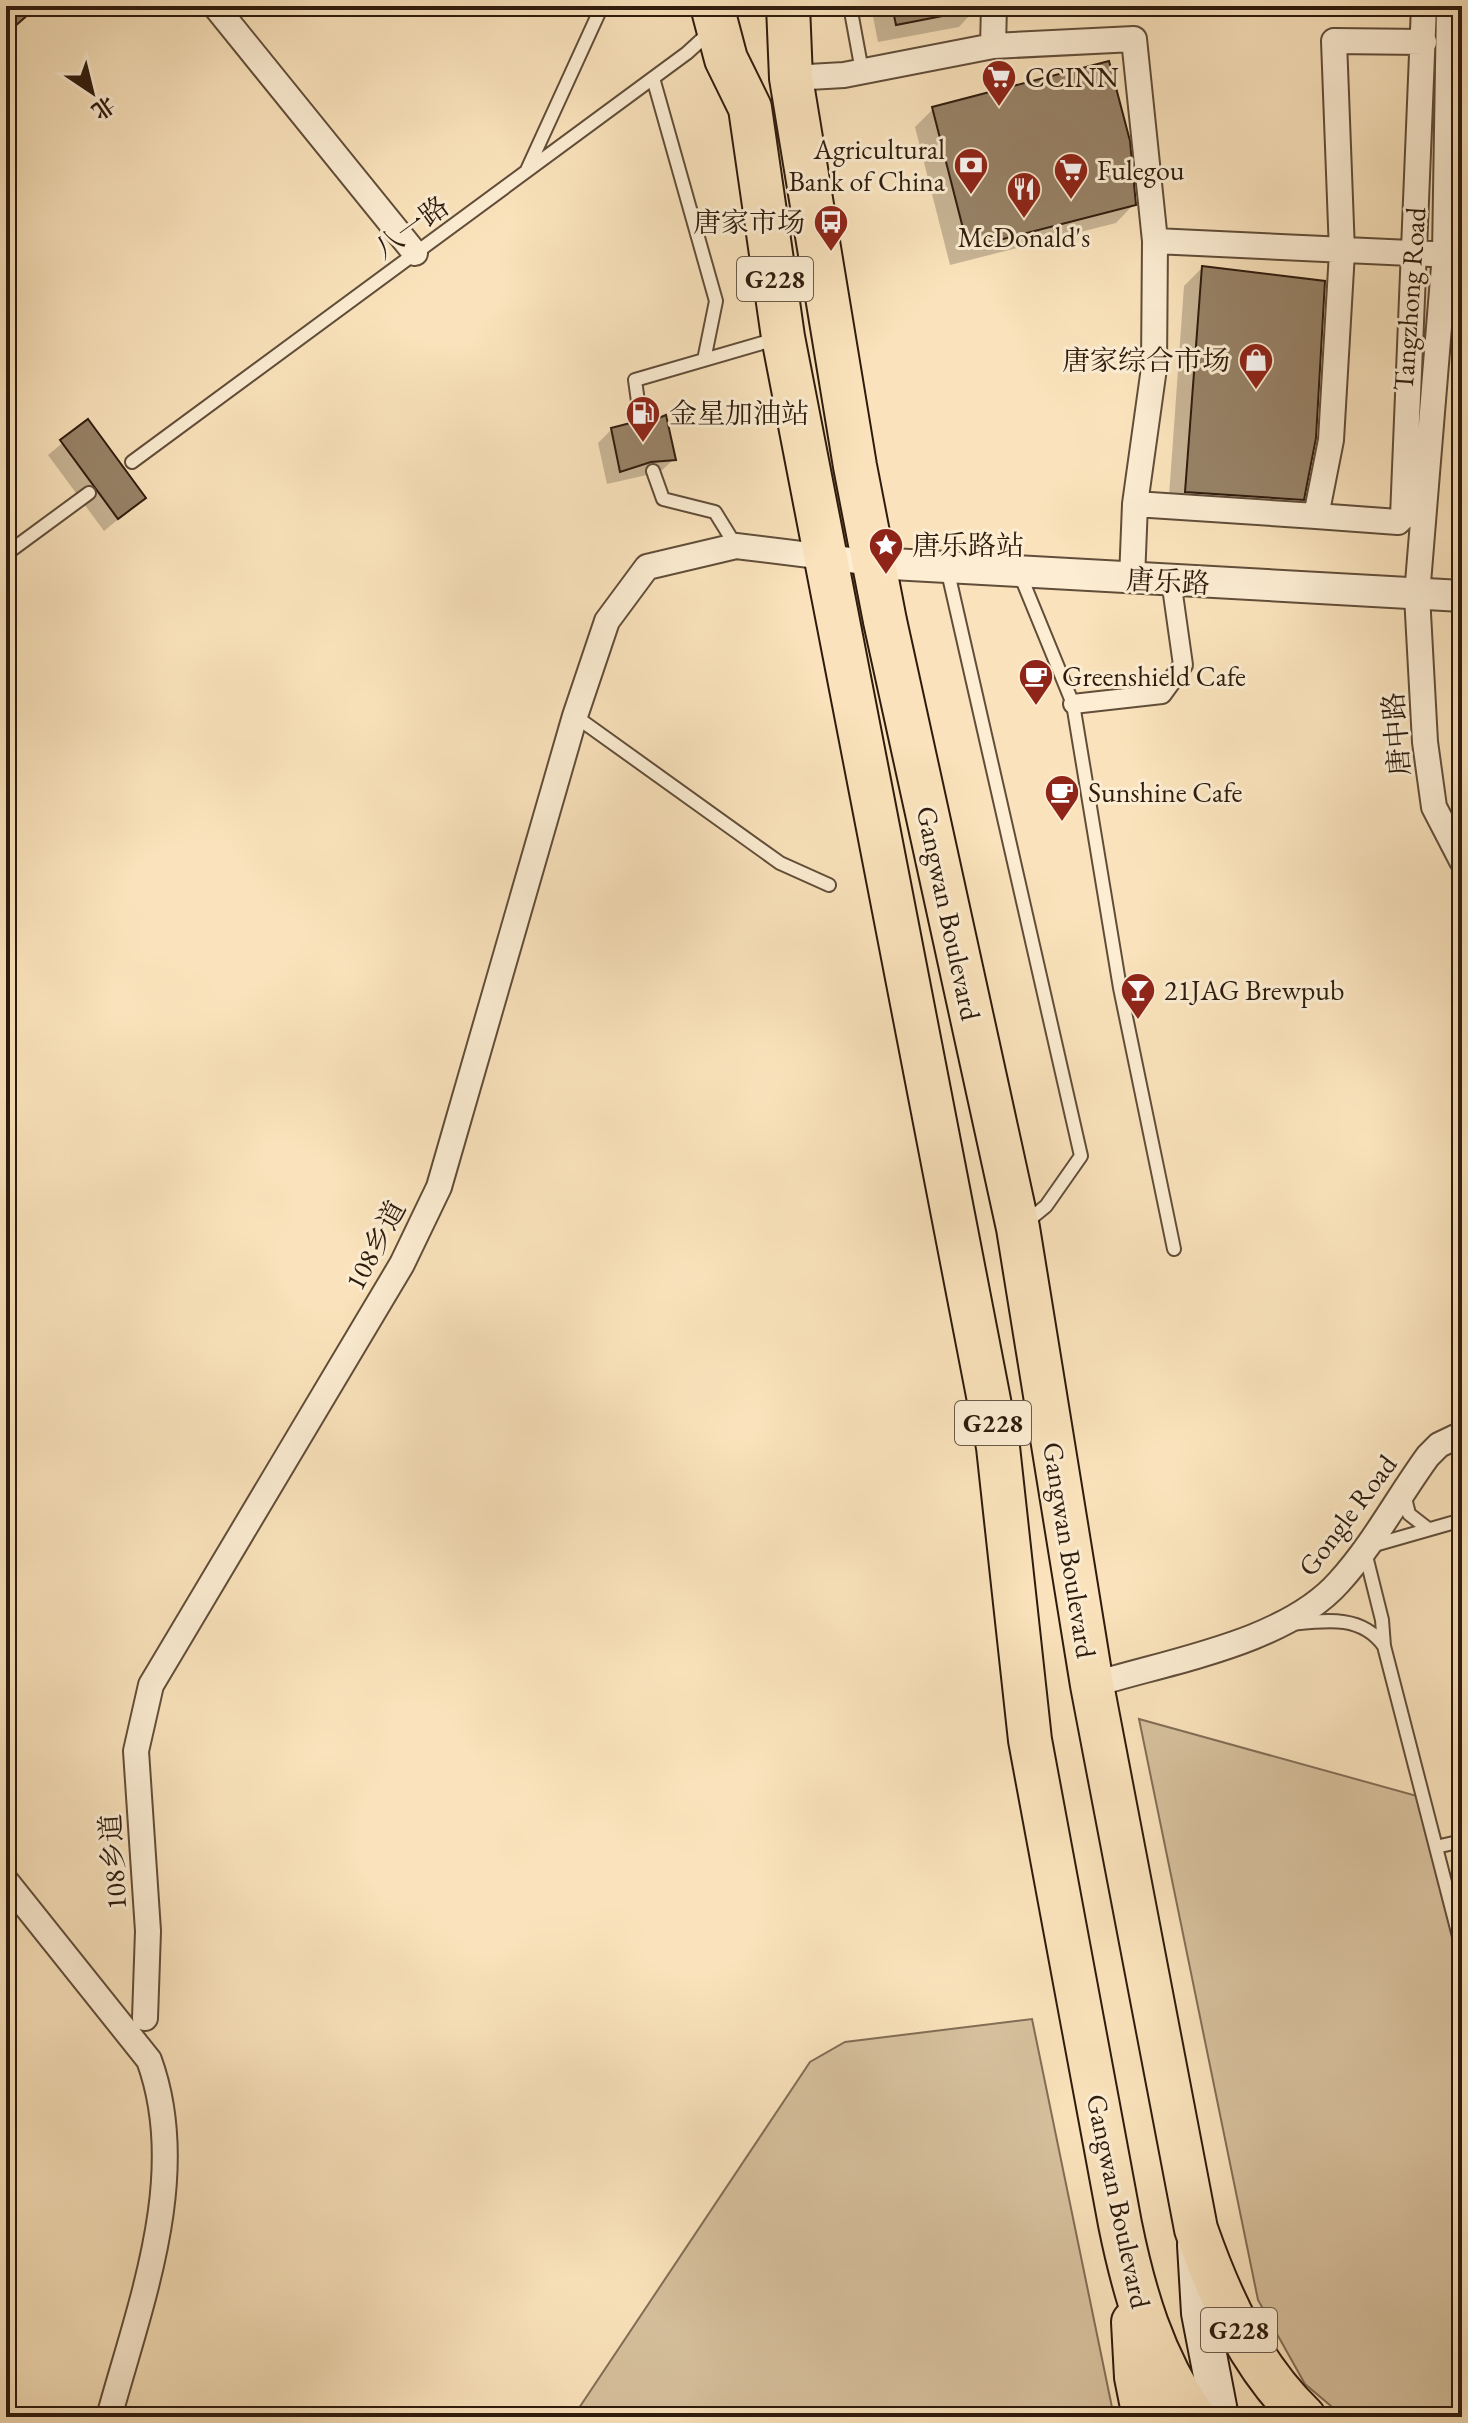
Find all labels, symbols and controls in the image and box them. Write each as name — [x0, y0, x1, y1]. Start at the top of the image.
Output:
north arrow — [52, 52, 132, 132]
supermarket icon: CCINN — [980, 58, 1018, 108]
place label: CCINN — [1025, 59, 1119, 95]
text: 北 — [86, 90, 121, 126]
place label: Agricultural Bank of China — [788, 131, 946, 199]
bank icon: Agricultural Bank of China — [952, 146, 990, 196]
supermarket icon: Fulegou — [1052, 151, 1090, 201]
place label: Fulegou — [1097, 152, 1185, 188]
restaurant icon: McDonald's — [1005, 170, 1043, 220]
street label: 八一路 — [366, 188, 456, 266]
bus stop icon: 唐家市场 — [812, 203, 850, 253]
place label: 唐家市场 — [693, 204, 805, 240]
street label: Tangzhong Road — [1385, 205, 1433, 392]
place label: McDonald's — [958, 219, 1090, 255]
road number: G228 — [737, 257, 813, 301]
shop icon: 唐家综合市场 — [1237, 341, 1275, 391]
place label: 唐家综合市场 — [1062, 342, 1230, 378]
fuel station icon: 金星加油站 — [624, 394, 662, 444]
place label: 金星加油站 — [669, 395, 809, 431]
place icon: 唐乐路站 — [867, 526, 905, 576]
place label: 唐乐路站 — [912, 527, 1024, 563]
street label: 唐乐路 — [1125, 561, 1211, 601]
cafe icon: Greenshield Cafe — [1017, 657, 1055, 707]
place label: Greenshield Cafe — [1062, 658, 1246, 694]
street label: 唐中路 — [1374, 691, 1418, 777]
cafe icon: Sunshine Cafe — [1043, 773, 1081, 823]
place label: Sunshine Cafe — [1088, 774, 1242, 810]
street label: Gangwan Boulevard — [909, 803, 989, 1024]
bar icon: 21JAG Brewpub — [1119, 971, 1157, 1021]
place label: 21JAG Brewpub — [1164, 972, 1345, 1008]
street label: 108乡道 — [336, 1194, 414, 1296]
road number: G228 — [955, 1401, 1031, 1445]
street label: Gangwan Boulevard — [1035, 1439, 1105, 1661]
street label: Gongle Road — [1290, 1446, 1405, 1583]
street label: 108乡道 — [92, 1813, 134, 1911]
street label: Gangwan Boulevard — [1079, 2091, 1159, 2312]
road number: G228 — [1201, 2308, 1277, 2352]

